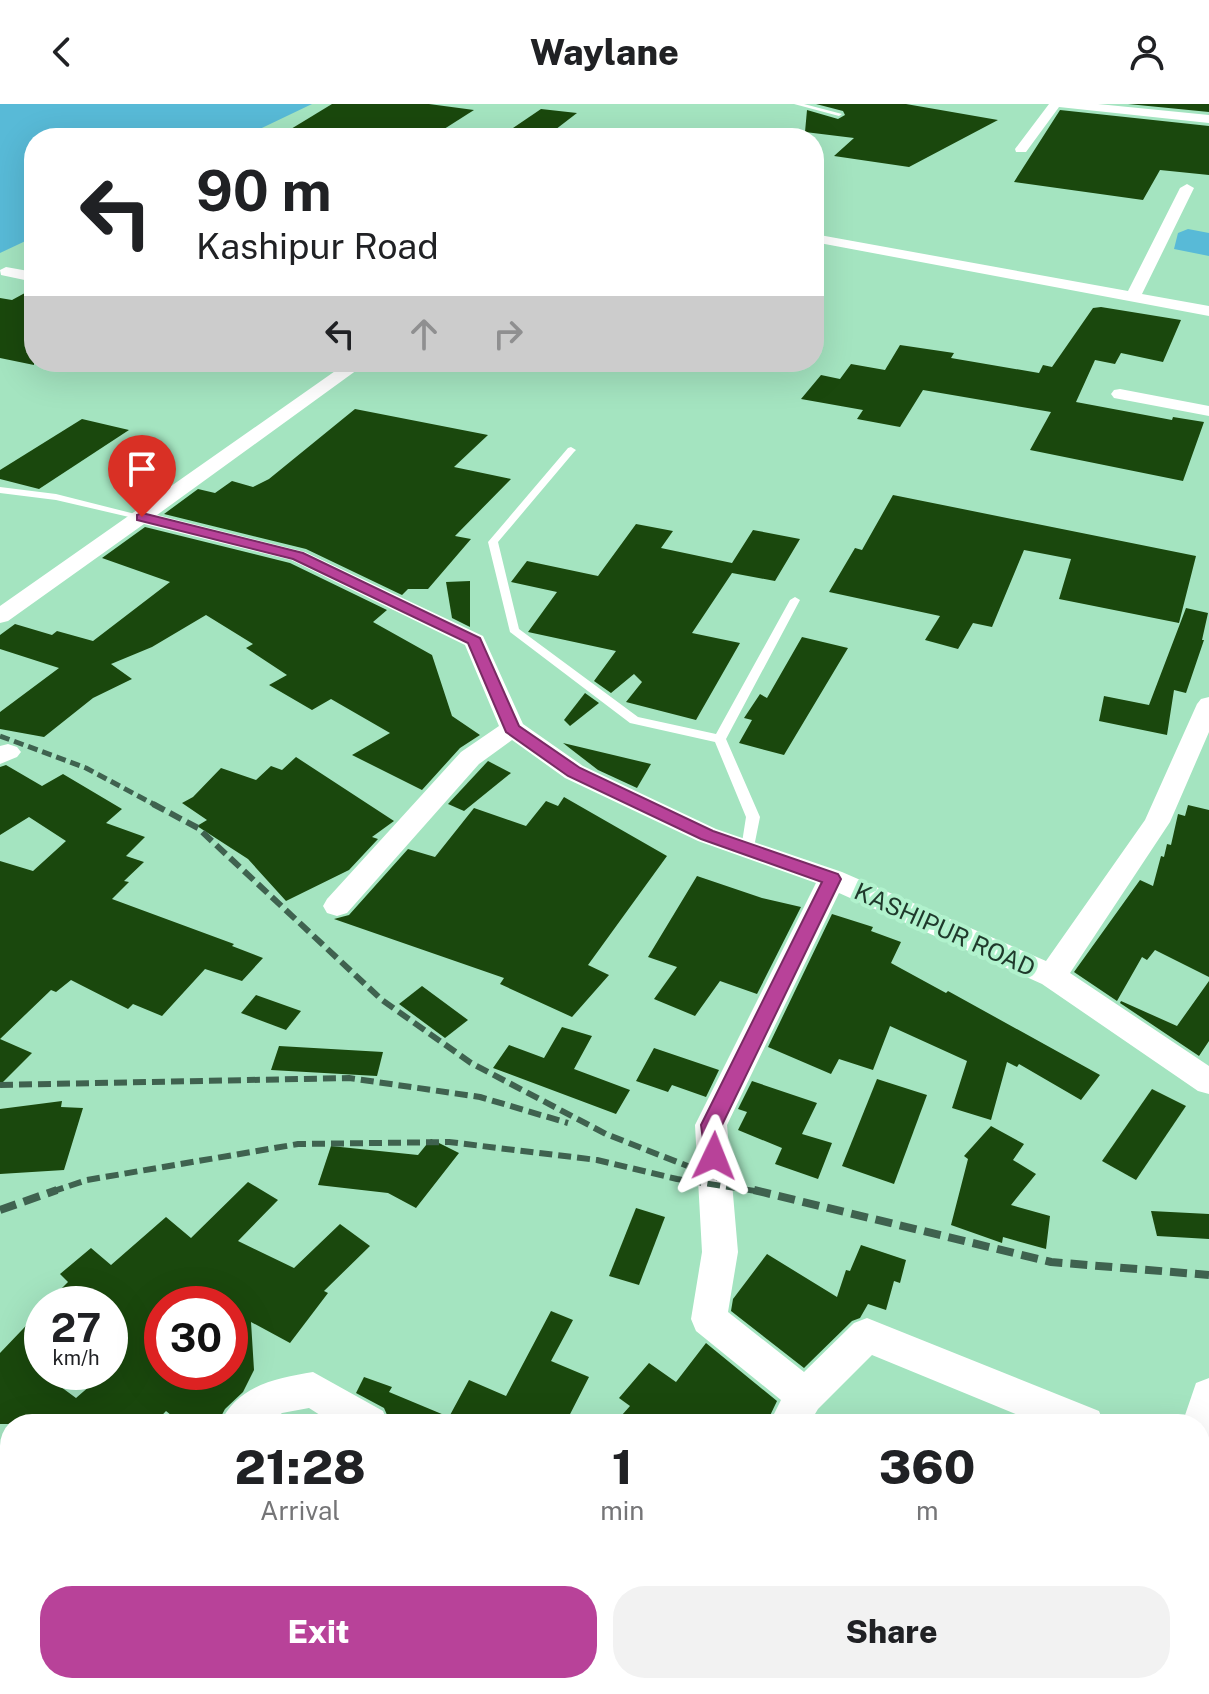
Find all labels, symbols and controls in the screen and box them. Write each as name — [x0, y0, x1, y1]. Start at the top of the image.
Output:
icon: back — [40, 30, 84, 74]
icon: person — [1125, 30, 1169, 74]
text: Waylane — [530, 31, 679, 73]
text: 90 m — [196, 158, 332, 224]
icon: left — [64, 160, 168, 264]
text: Kashipur Road — [196, 225, 439, 267]
icon: left — [318, 312, 362, 356]
icon: ahead — [402, 312, 446, 356]
icon: right — [486, 312, 530, 356]
pin — [108, 435, 176, 517]
icon: arrive — [120, 447, 164, 491]
street label: KASHIPUR ROAD — [850, 877, 1040, 981]
position arrow — [672, 1114, 756, 1198]
speed limit sign: 30 — [144, 1286, 248, 1390]
text: 27 — [51, 1304, 101, 1351]
text: km/h — [52, 1346, 100, 1370]
text: 21:28 — [234, 1438, 366, 1495]
text: 1 — [612, 1438, 633, 1495]
text: 360 — [879, 1438, 975, 1495]
text: Arrival — [260, 1495, 340, 1526]
text: min — [600, 1495, 644, 1526]
text: m — [916, 1495, 938, 1526]
button: Exit — [40, 1586, 597, 1678]
button: Share — [613, 1586, 1170, 1678]

